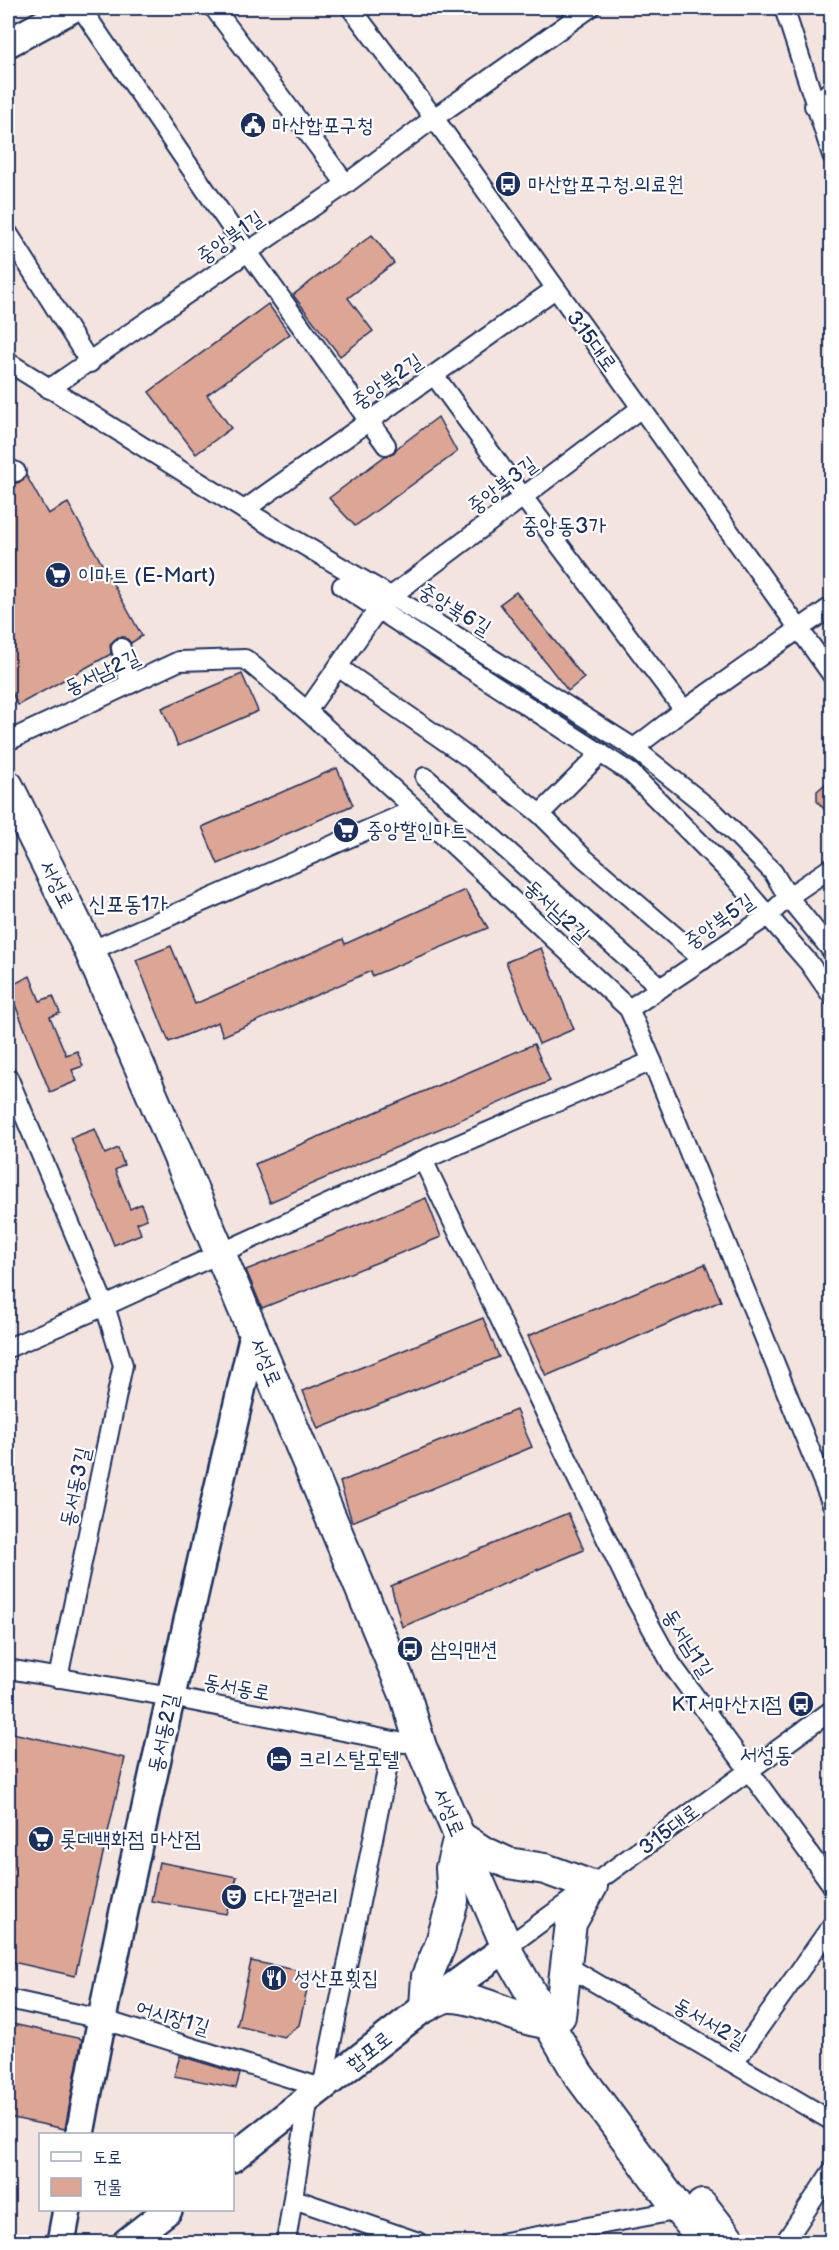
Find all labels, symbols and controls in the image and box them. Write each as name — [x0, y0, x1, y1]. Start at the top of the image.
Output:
public building icon: 마산합포구청 — [238, 110, 268, 140]
place label: 마산합포구청 — [272, 113, 373, 138]
bus stop icon: 마산합포구청.의료원 — [493, 169, 523, 199]
place label: 마산합포구청.의료원 — [528, 172, 684, 197]
street label: 중앙북1길 — [192, 205, 269, 269]
street label: 3·15대로 — [561, 306, 622, 377]
street label: 중앙북2길 — [347, 348, 427, 415]
street label: 중앙북3길 — [463, 451, 542, 520]
district label: 중앙동3가 — [522, 513, 606, 540]
supermarket icon: 이마트 (E-Mart) — [43, 560, 73, 590]
place label: 이마트 (E-Mart) — [78, 563, 216, 588]
street label: 중앙북6길 — [414, 578, 496, 641]
street label: 동서남2길 — [61, 644, 144, 701]
supermarket icon: 중앙할인마트 — [331, 815, 361, 845]
place label: 중앙할인마트 — [366, 818, 467, 843]
street label: 서성로 — [34, 856, 79, 912]
street label: 동서남2길 — [519, 875, 595, 948]
street label: 중앙북5길 — [679, 888, 759, 954]
district label: 신포동1가 — [88, 891, 168, 918]
street label: 서성로 — [244, 1334, 287, 1390]
street label: 동서동3길 — [55, 1445, 96, 1529]
street label: 동서남1길 — [657, 1605, 718, 1682]
bus stop icon: 삼익맨션 — [395, 1634, 425, 1664]
place label: 삼익맨션 — [430, 1637, 498, 1662]
street label: 동서동로 — [201, 1669, 272, 1706]
bus stop icon: KT서마산지점 — [786, 1689, 816, 1719]
street label: 동서동2길 — [143, 1691, 184, 1775]
place label: KT서마산지점 — [671, 1692, 782, 1717]
district label: 서성동 — [739, 1742, 793, 1769]
hotel icon: 크리스탈모텔 — [264, 1744, 294, 1774]
place label: 크리스탈모텔 — [298, 1747, 399, 1772]
street label: 서성로 — [427, 1784, 470, 1840]
street label: 3·15대로 — [634, 1799, 704, 1860]
supermarket icon: 롯데백화점 마산점 — [26, 1824, 56, 1854]
place label: 롯데백화점 마산점 — [60, 1827, 201, 1852]
theatre icon: 다다갤러리 — [219, 1882, 249, 1912]
place label: 다다갤러리 — [254, 1885, 339, 1910]
restaurant icon: 성산포횟집 — [259, 1963, 289, 1993]
place label: 성산포횟집 — [294, 1966, 379, 1991]
street label: 동서서2길 — [669, 1993, 751, 2054]
street label: 어시장1길 — [133, 1994, 213, 2041]
street label: 합포로 — [342, 2026, 397, 2077]
legend — [39, 2133, 234, 2211]
text: 도로 — [93, 2147, 122, 2168]
text: 건물 — [93, 2177, 122, 2198]

